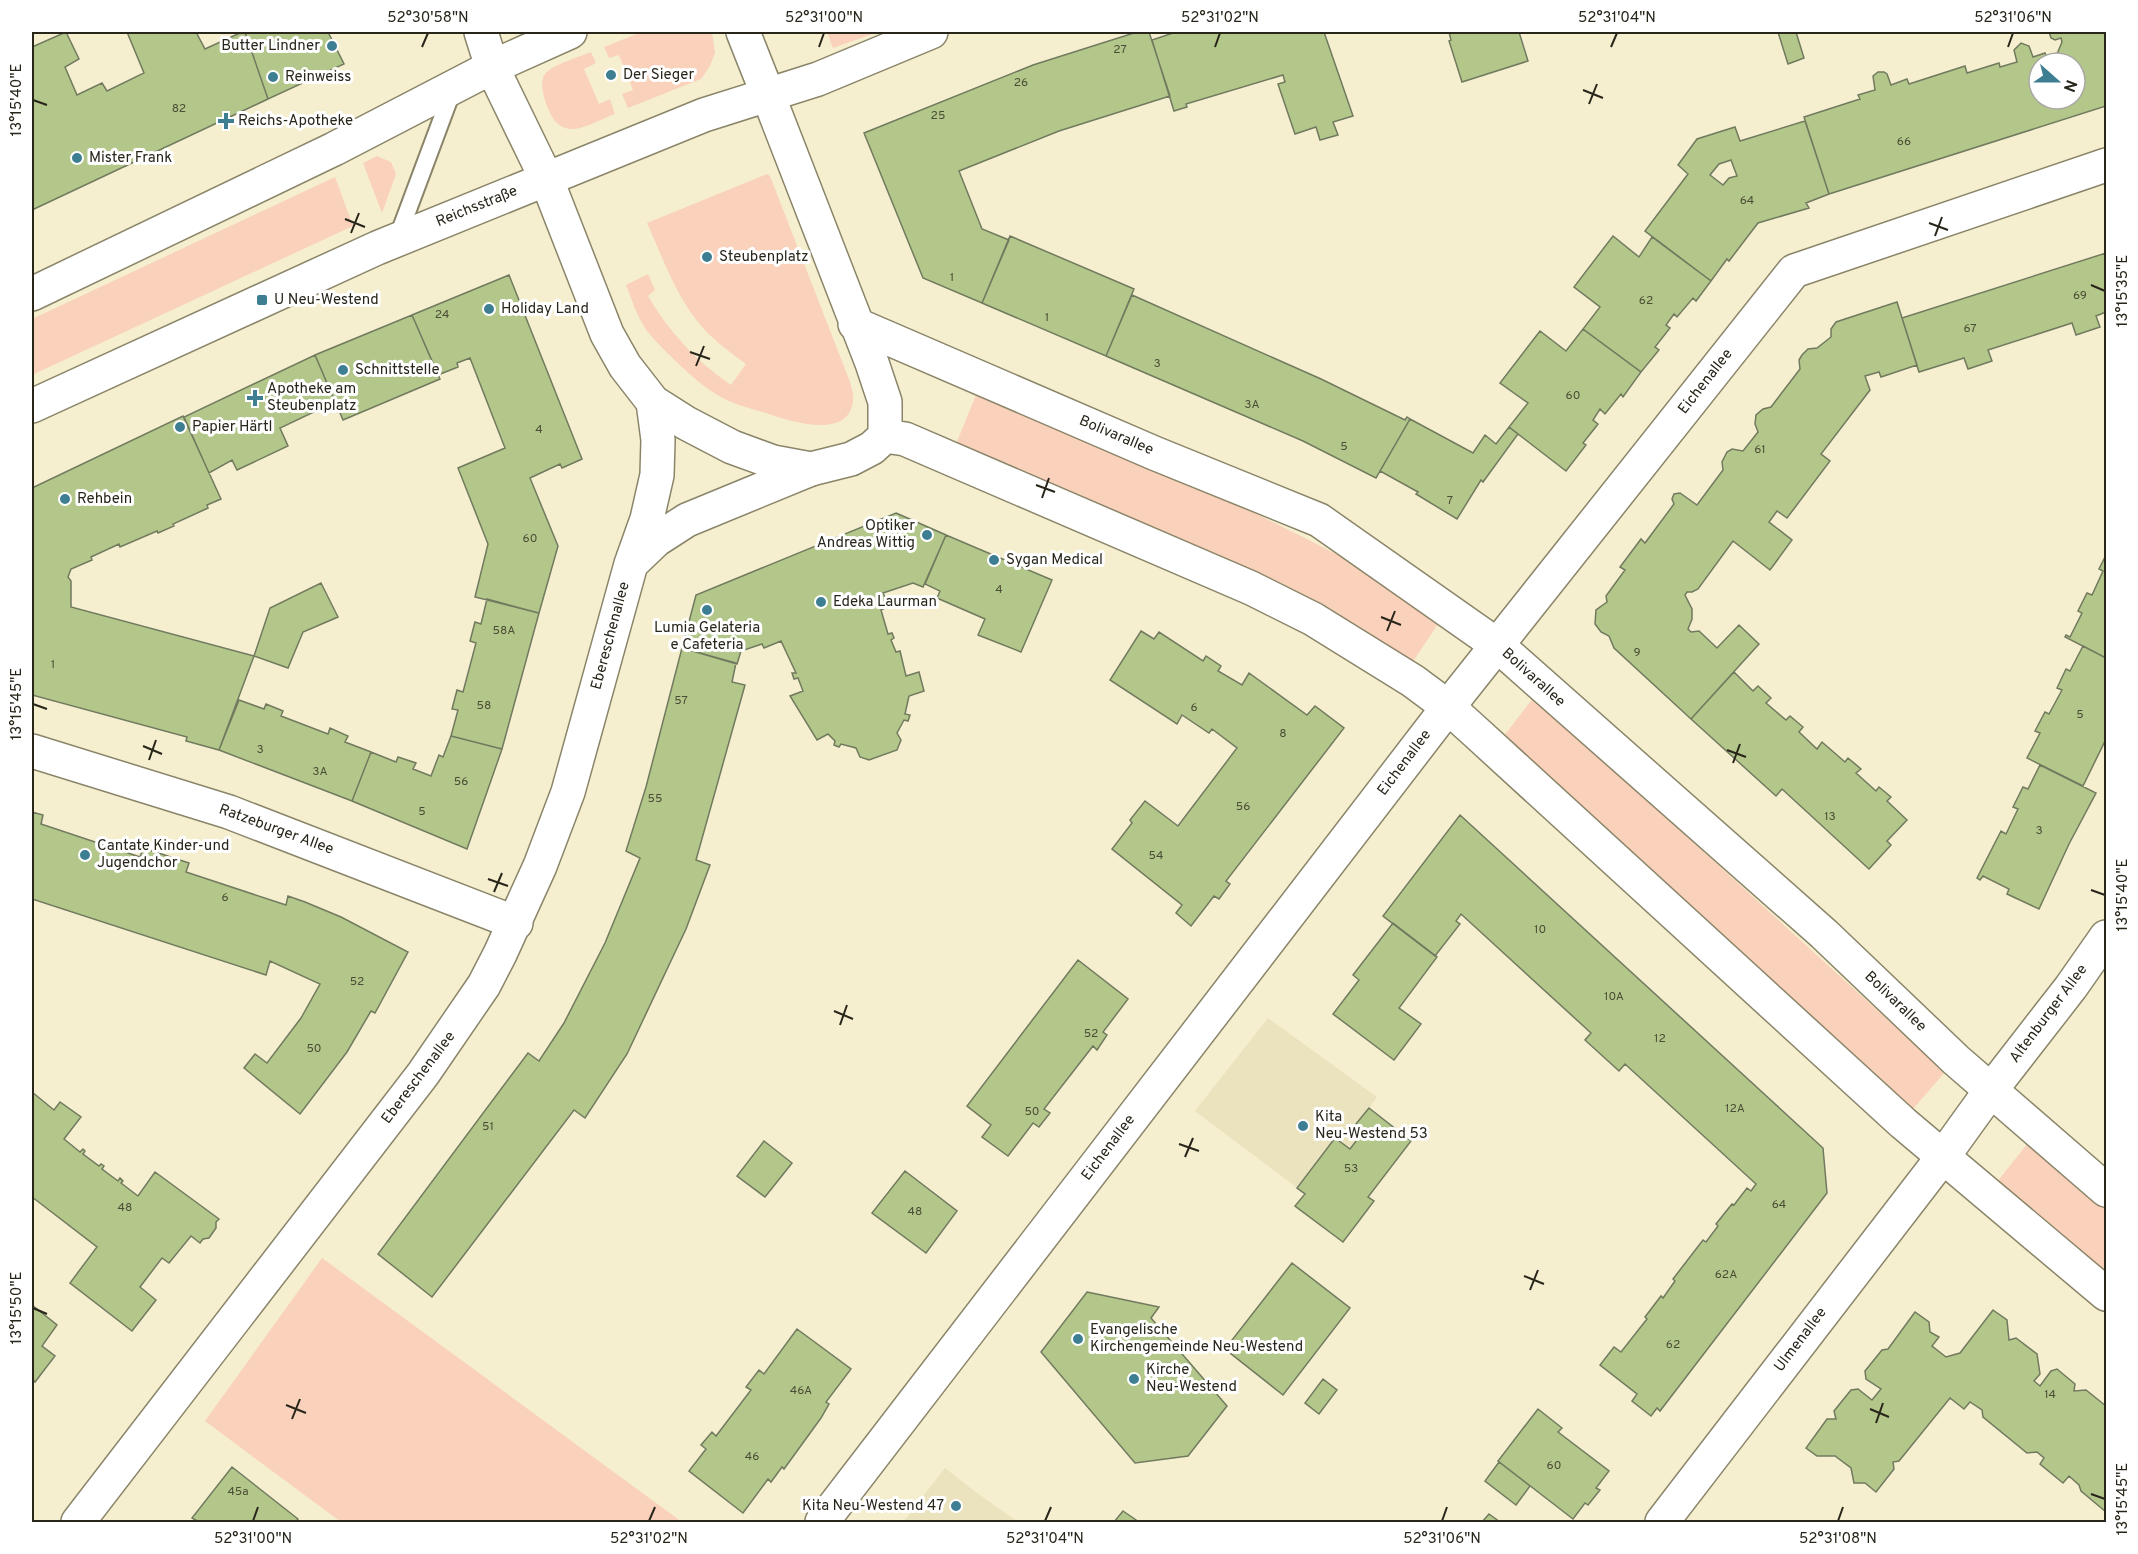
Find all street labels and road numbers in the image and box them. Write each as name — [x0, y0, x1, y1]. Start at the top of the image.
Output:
street label: Reichsstraße — [433, 182, 521, 232]
street label: Eichenallee — [1675, 345, 1737, 419]
street label: Bolivarallee — [1076, 412, 1156, 460]
street label: Ebereschenallee — [587, 580, 635, 692]
street label: Bolivarallee — [1497, 644, 1569, 712]
street label: Eichenallee — [1374, 726, 1436, 800]
street label: Ratzeburger Allee — [216, 800, 336, 860]
street label: Altenburger Allee — [2006, 961, 2092, 1067]
street label: Bolivarallee — [1860, 968, 1930, 1036]
street label: Ebereschenallee — [378, 1028, 460, 1128]
street label: Eichenallee — [1078, 1111, 1140, 1185]
street label: Ulmenallee — [1771, 1304, 1831, 1376]

